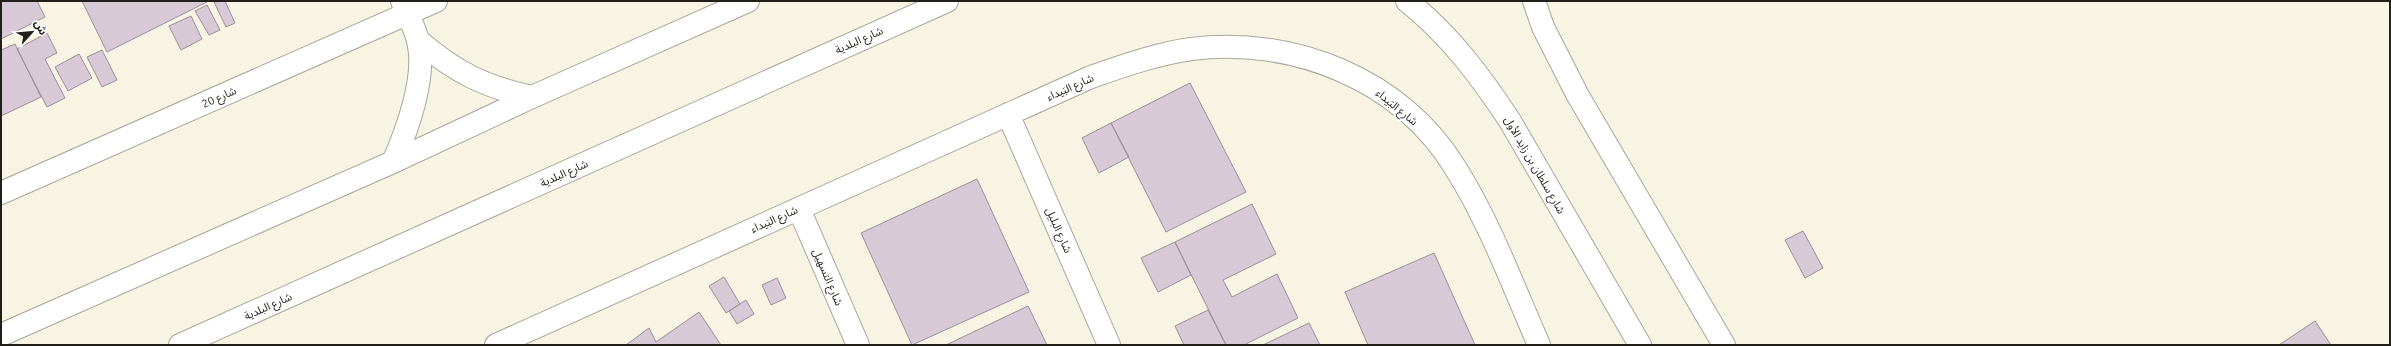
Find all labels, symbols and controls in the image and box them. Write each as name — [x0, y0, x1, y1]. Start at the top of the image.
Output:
north arrow — [12, 12, 52, 52]
text: ش — [31, 18, 50, 37]
street label: شارع البلدية — [833, 24, 886, 58]
street label: شارع البَيداء — [1045, 71, 1097, 105]
street label: شارع 20 — [200, 84, 239, 112]
street label: شارع البَيداء — [1372, 87, 1421, 129]
street label: شارع سلطان بن زايد الأول — [1501, 114, 1568, 217]
street label: شارع البلدية — [538, 157, 591, 191]
street label: شارع البَيداء — [749, 203, 801, 237]
street label: شارع البليل — [1042, 205, 1075, 256]
street label: شارع التسهيل — [809, 247, 846, 308]
street label: شارع البلدية — [242, 290, 295, 324]

